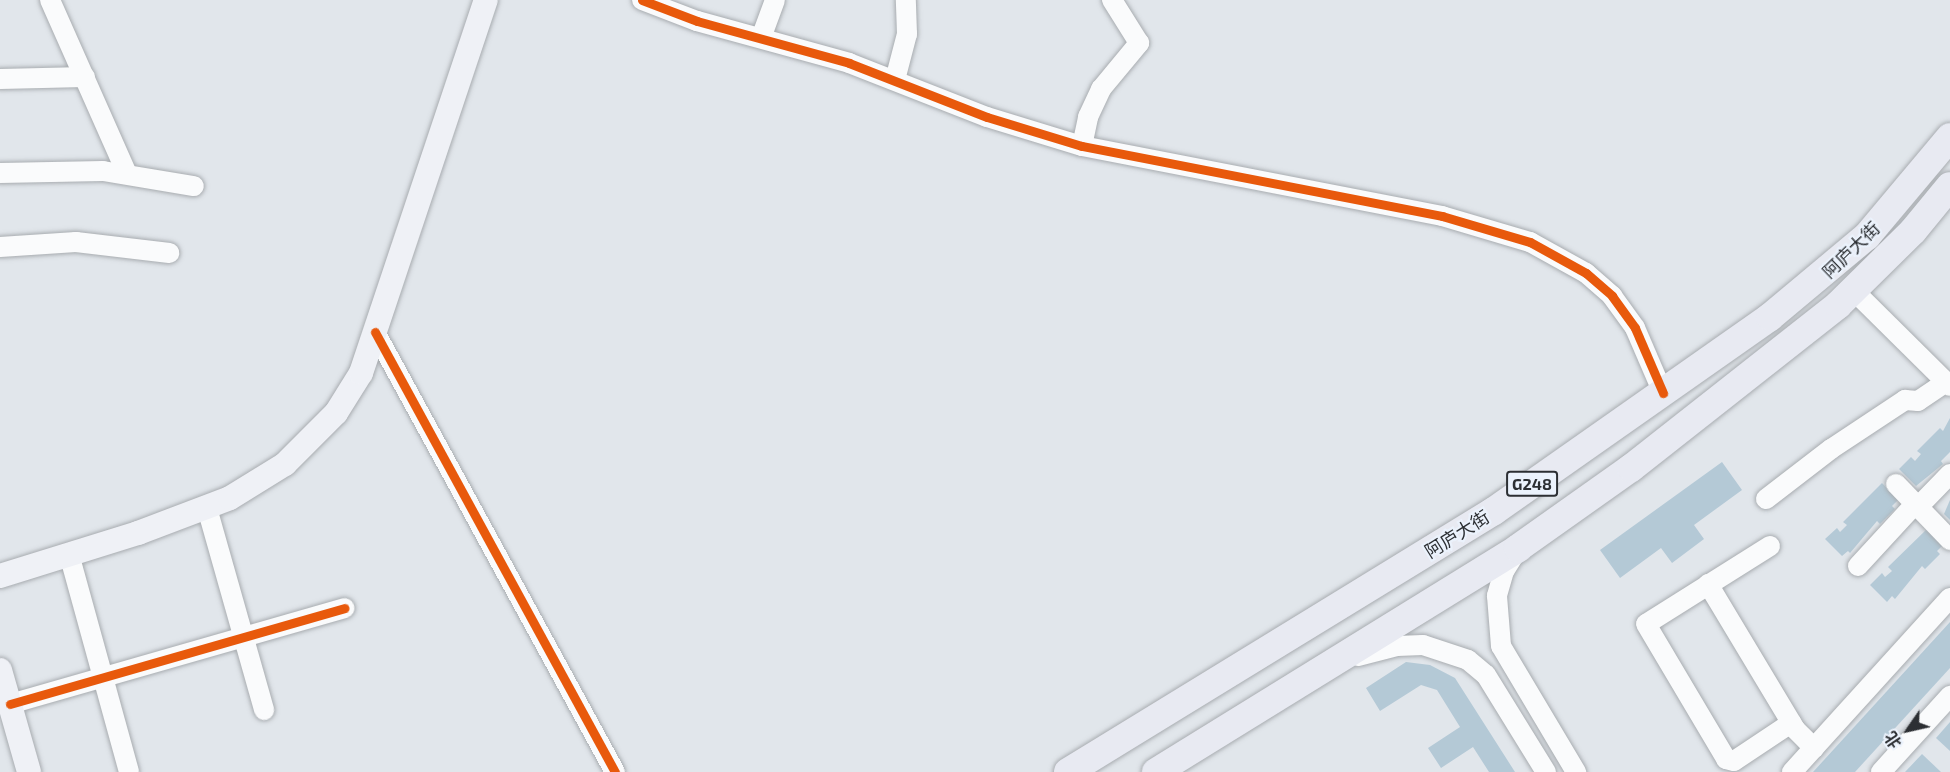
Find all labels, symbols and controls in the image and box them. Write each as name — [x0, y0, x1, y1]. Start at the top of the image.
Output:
street label: 阿庐大街 — [1818, 217, 1884, 283]
road number: G248 — [1505, 471, 1559, 497]
street label: 阿庐大街 — [1421, 506, 1493, 562]
north arrow — [1878, 700, 1938, 760]
text: 北 — [1880, 728, 1905, 752]

